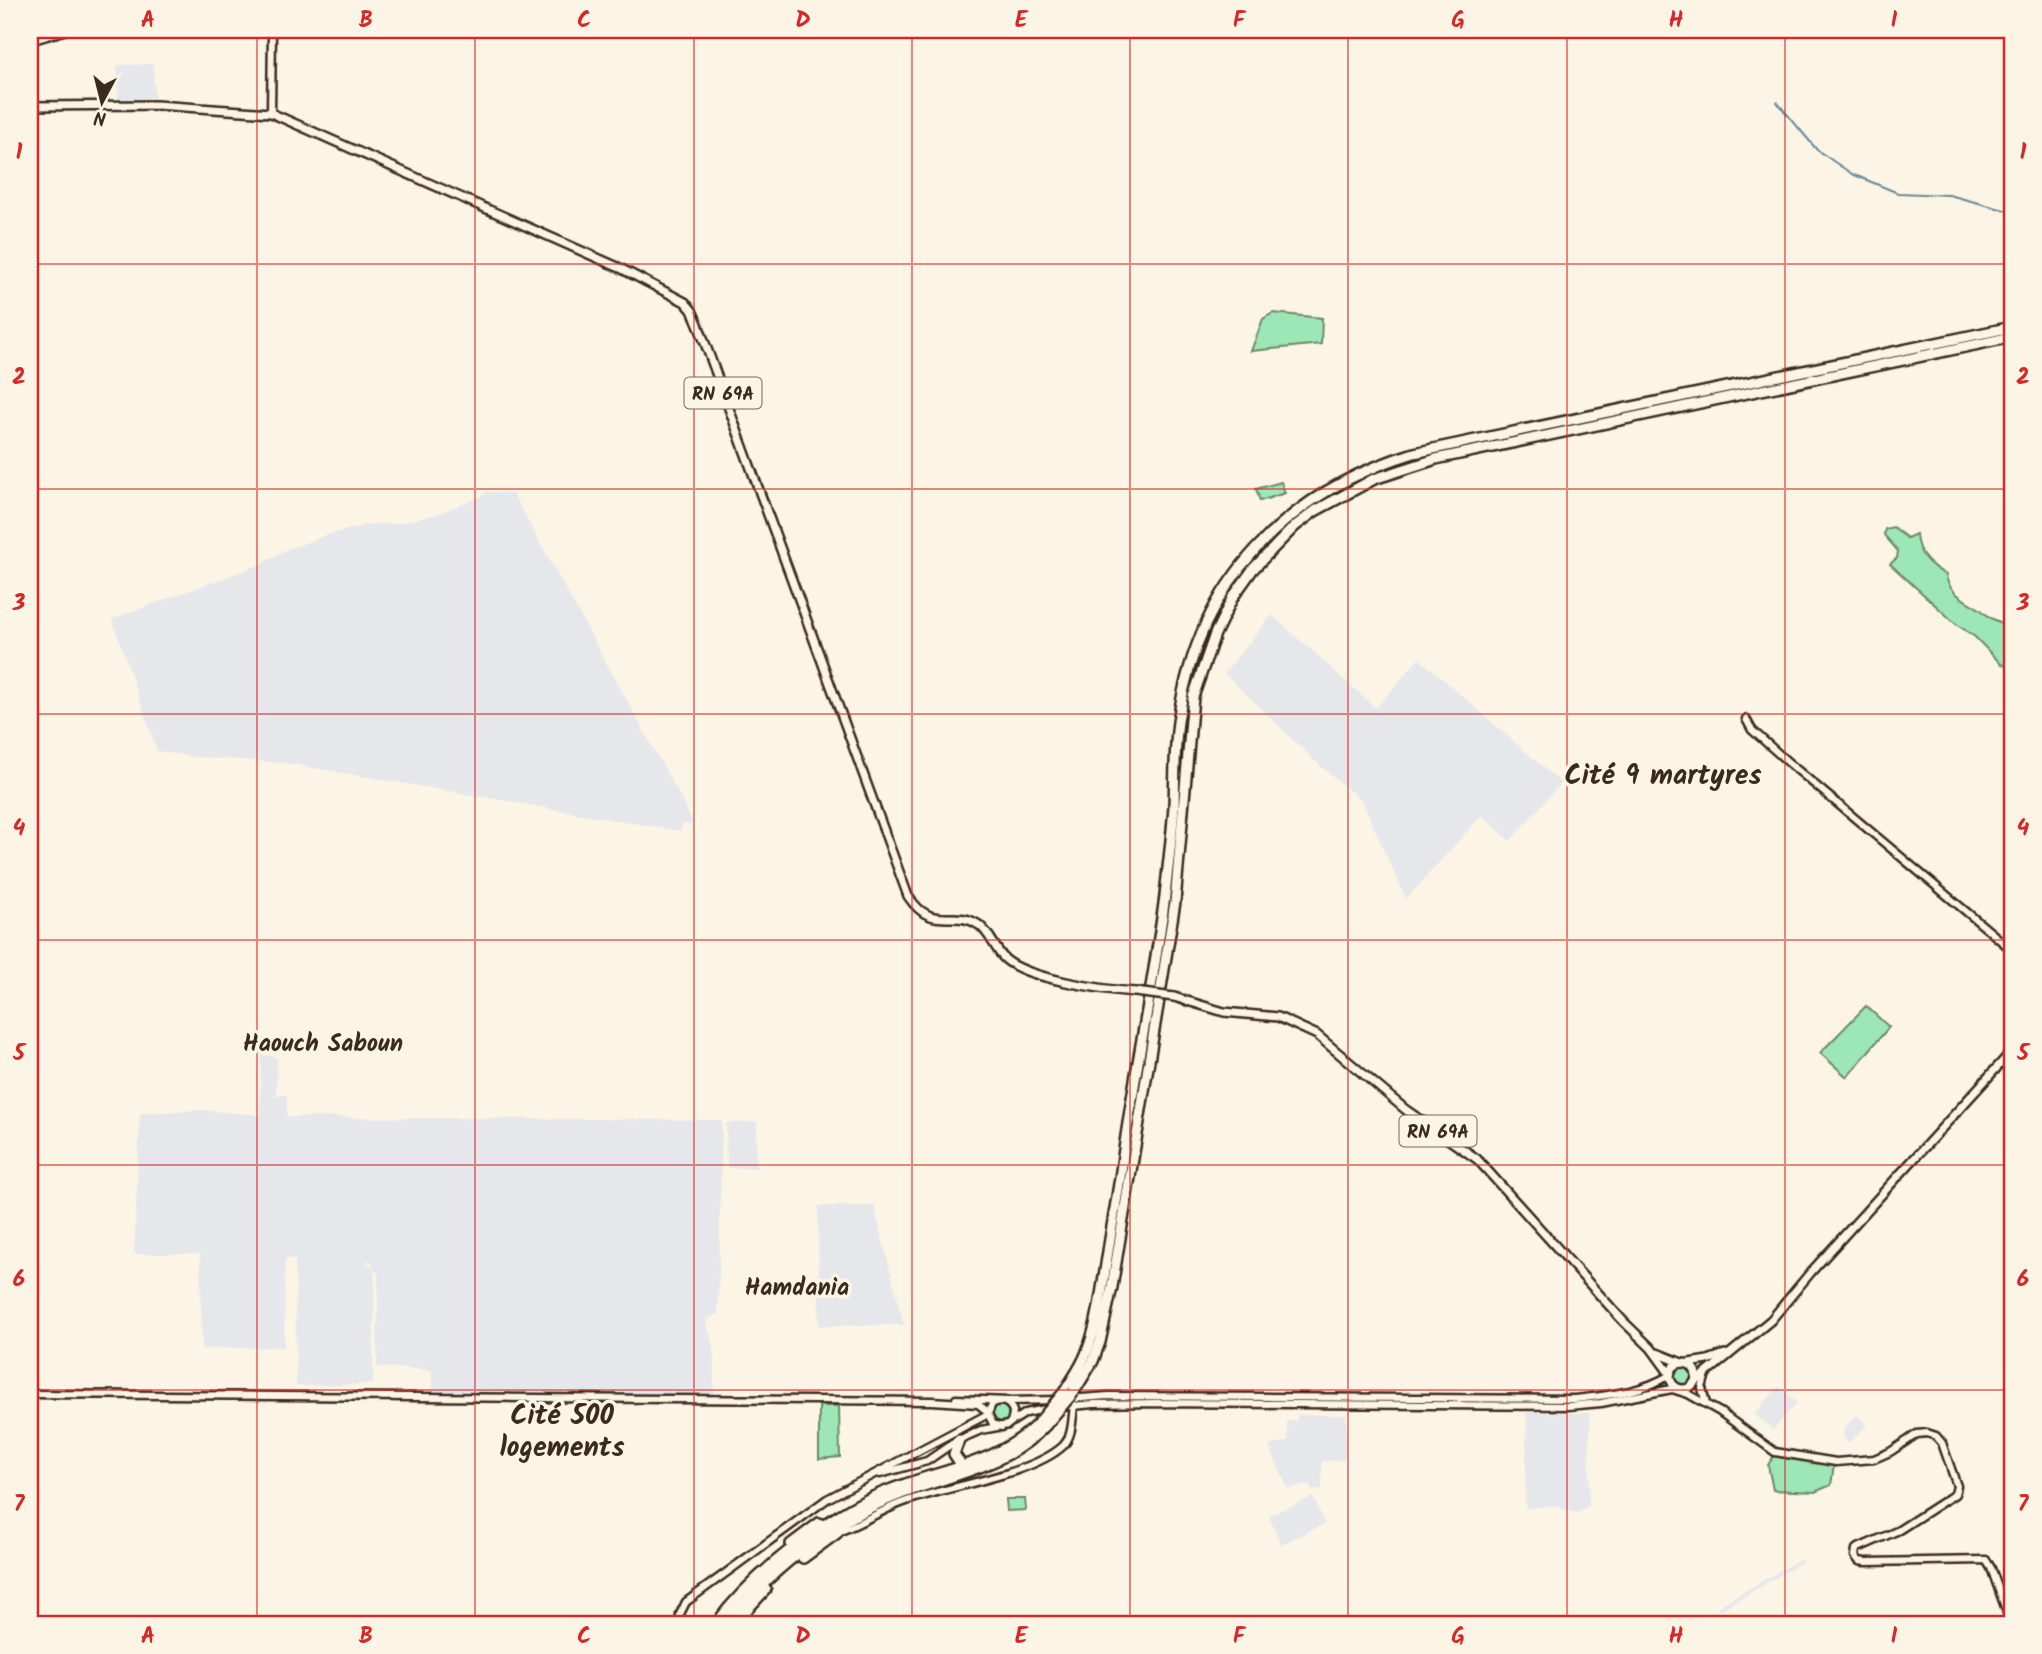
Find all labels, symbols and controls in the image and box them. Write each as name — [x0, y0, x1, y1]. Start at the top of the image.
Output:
text: A — [141, 3, 155, 39]
text: B — [359, 3, 373, 39]
text: C — [577, 3, 591, 39]
text: D — [795, 3, 811, 39]
text: E — [1015, 3, 1029, 39]
text: F — [1233, 3, 1247, 39]
text: G — [1451, 3, 1465, 39]
text: H — [1669, 3, 1684, 39]
text: I — [1890, 3, 1898, 39]
north arrow — [66, 66, 136, 136]
text: N — [92, 101, 108, 133]
text: 1 — [16, 135, 23, 171]
text: 1 — [2020, 135, 2027, 171]
text: 2 — [12, 360, 26, 396]
text: 2 — [2016, 360, 2030, 396]
road number: RN 69A — [684, 378, 762, 408]
text: 3 — [12, 586, 26, 622]
text: 3 — [2016, 586, 2030, 622]
district label: Cité 9 martyres — [1564, 754, 1762, 799]
text: 4 — [13, 811, 26, 847]
text: 4 — [2017, 811, 2030, 847]
district label: Haouch Saboun — [243, 1025, 403, 1064]
text: 5 — [12, 1036, 27, 1072]
text: 5 — [2016, 1036, 2031, 1072]
road number: RN 69A — [1400, 1116, 1476, 1147]
text: 6 — [13, 1262, 25, 1298]
text: 6 — [2017, 1262, 2029, 1298]
district label: Hamdania — [745, 1269, 849, 1308]
district label: Cité 500 logements — [499, 1394, 625, 1471]
text: 7 — [14, 1487, 26, 1523]
text: 7 — [2018, 1487, 2030, 1523]
text: A — [141, 1619, 155, 1654]
text: B — [359, 1619, 373, 1654]
text: C — [577, 1619, 591, 1654]
text: D — [795, 1619, 811, 1654]
text: E — [1015, 1619, 1029, 1654]
text: F — [1233, 1619, 1247, 1654]
text: G — [1451, 1619, 1465, 1654]
text: H — [1669, 1619, 1684, 1654]
text: I — [1890, 1619, 1898, 1654]

